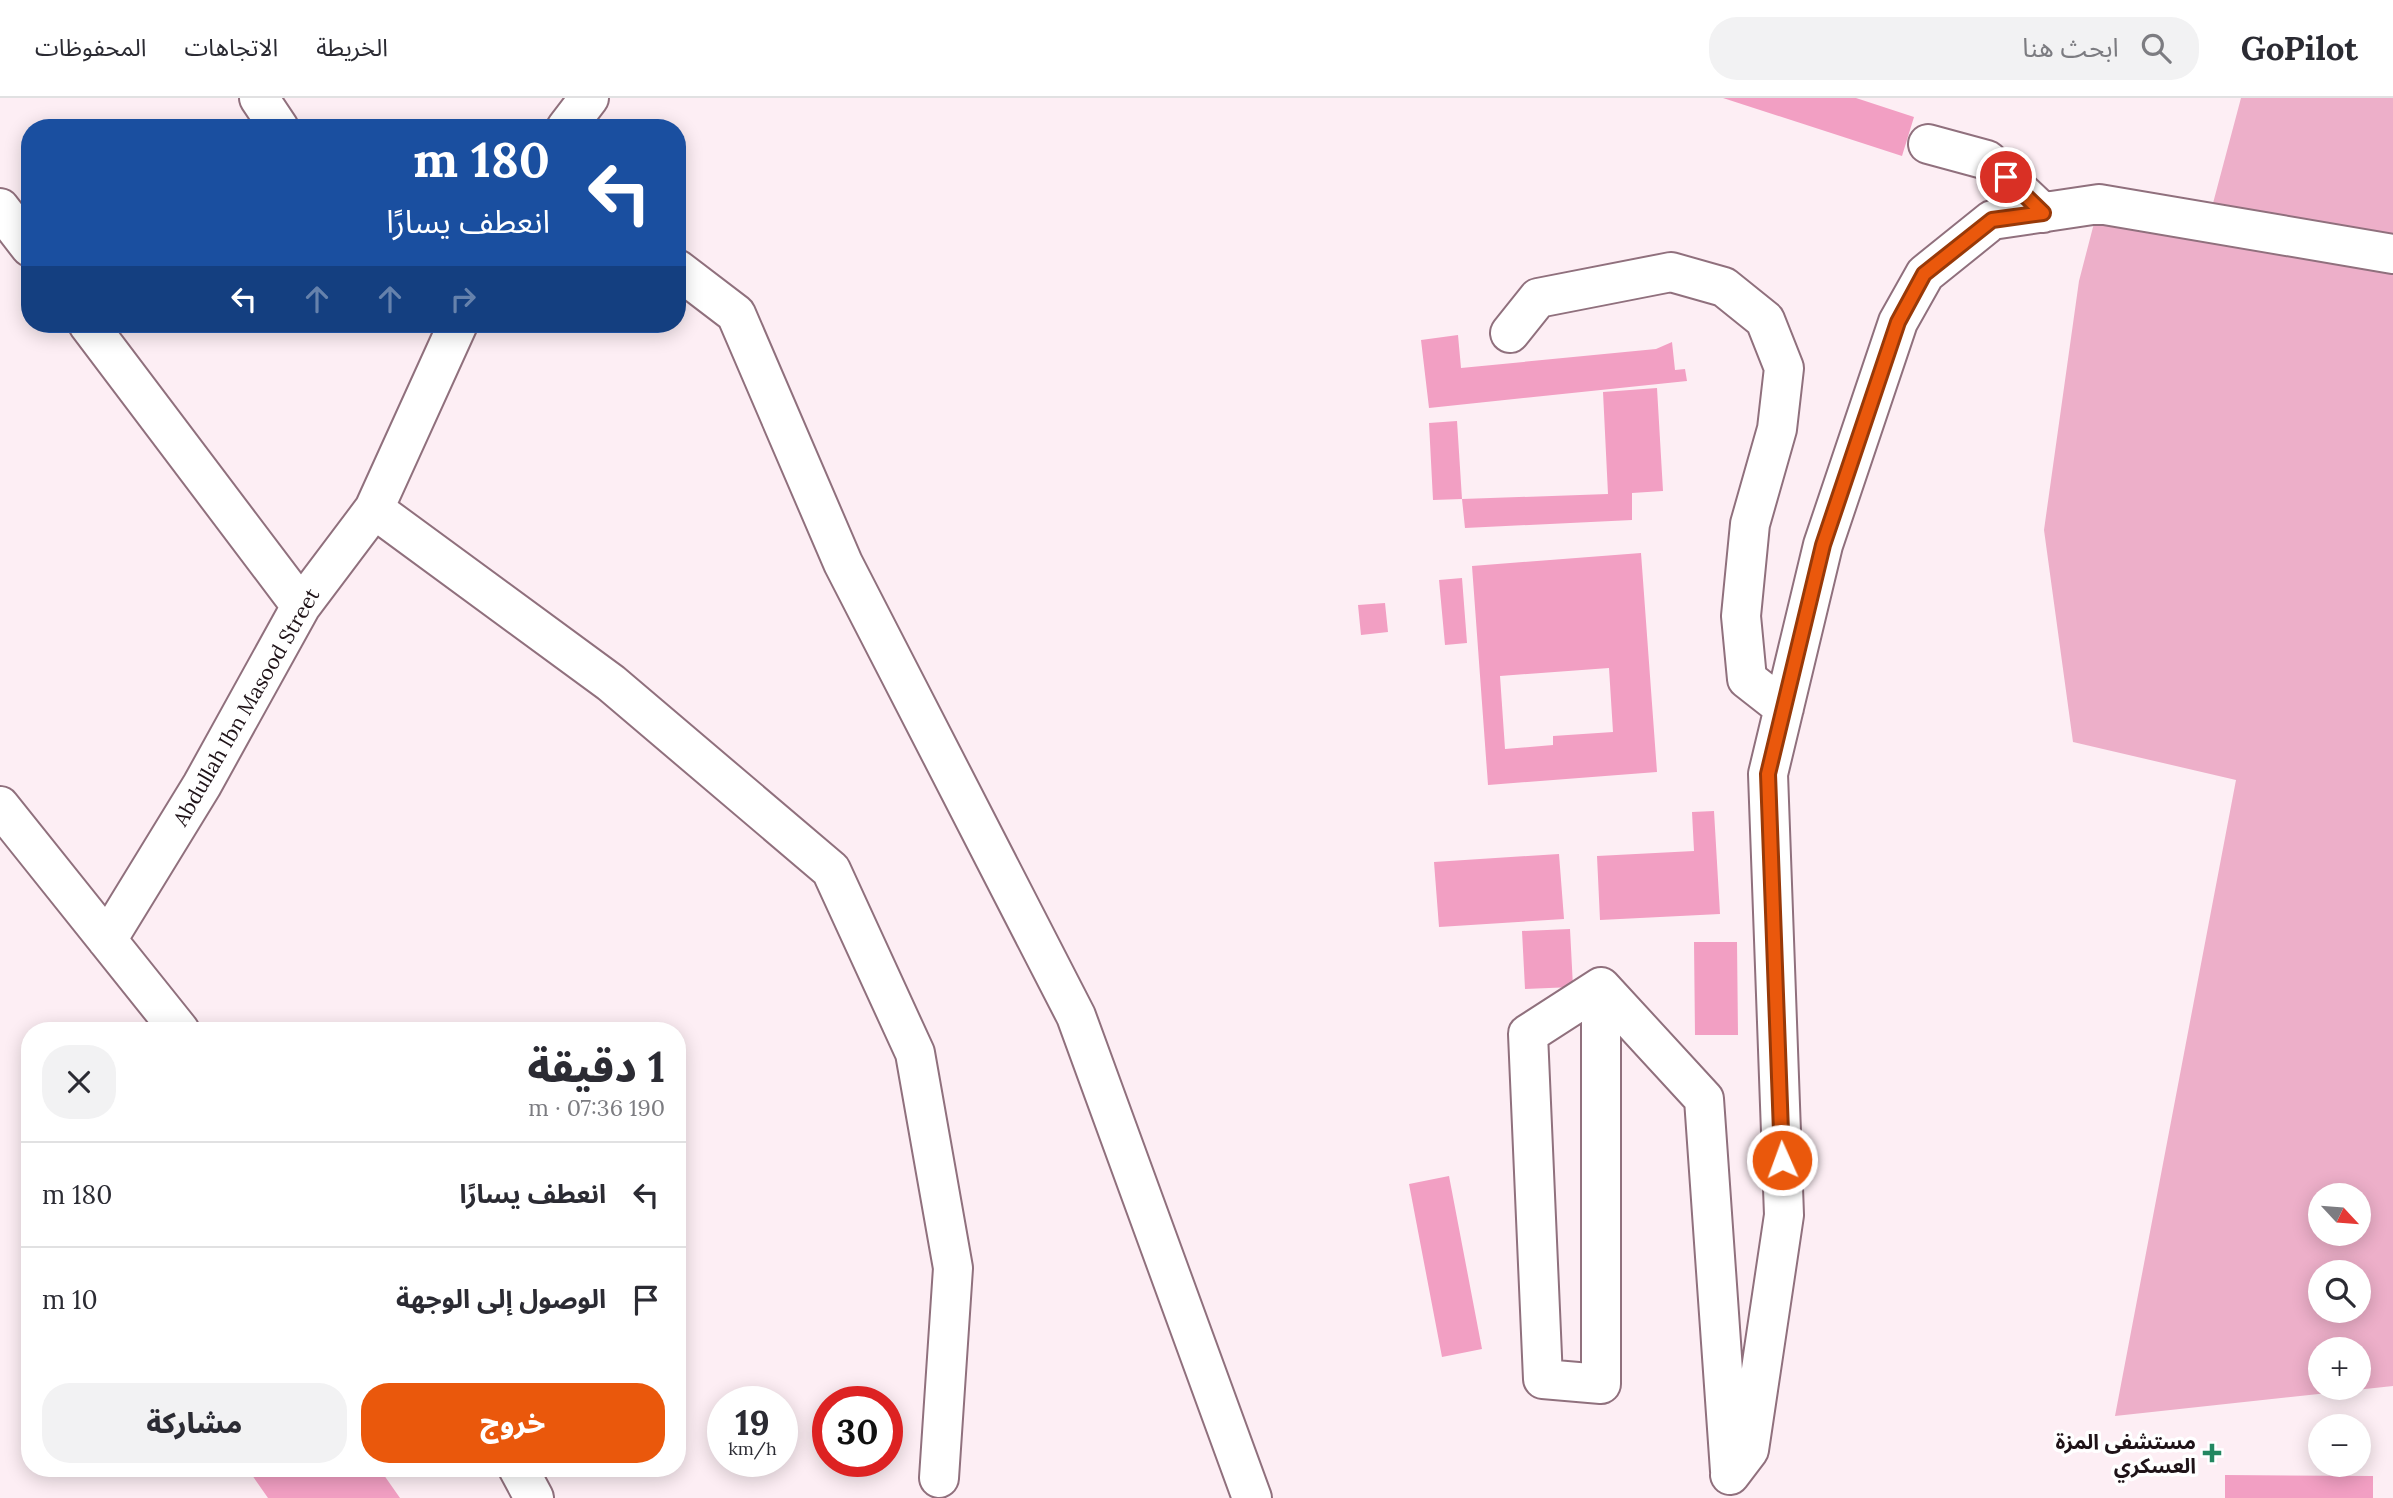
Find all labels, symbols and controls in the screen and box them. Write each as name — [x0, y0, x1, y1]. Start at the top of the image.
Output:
search box — [1709, 17, 2199, 80]
text: GoPilot — [2241, 27, 2358, 69]
icon: search — [2137, 29, 2175, 67]
text: ابحث هنا — [2022, 31, 2119, 64]
text: المحفوظات — [35, 32, 146, 63]
text: الاتجاهات — [184, 32, 278, 63]
text: الخريطة — [316, 32, 388, 63]
text: 180 m — [413, 128, 550, 190]
icon: left — [574, 147, 665, 238]
pin — [1976, 147, 2036, 207]
icon: arrive — [1987, 158, 2025, 196]
text: انعطف يسارًا — [386, 201, 550, 242]
icon: left — [225, 280, 263, 318]
icon: ahead — [298, 280, 336, 318]
icon: ahead — [371, 280, 409, 318]
icon: right — [444, 280, 482, 318]
street label: Abdullah Ibn Masood Street — [166, 582, 326, 832]
text: 1 دقيقة — [527, 1040, 665, 1094]
button: close — [42, 1045, 116, 1119]
text: 190 m · 07:36 — [528, 1093, 665, 1122]
position arrow — [1745, 1123, 1819, 1197]
icon: left — [627, 1176, 665, 1214]
text: انعطف يسارًا — [459, 1177, 606, 1210]
text: 180 m — [42, 1178, 112, 1211]
north arrow — [2308, 1183, 2371, 1246]
map controls — [2308, 1183, 2371, 1477]
button: search — [2308, 1260, 2371, 1323]
icon: arrive — [627, 1281, 665, 1319]
text: الوصول إلى الوجهة — [396, 1282, 606, 1315]
text: 10 m — [42, 1283, 98, 1316]
button: + — [2308, 1337, 2371, 1400]
button: مشاركة — [42, 1383, 347, 1463]
button: خروج — [361, 1383, 665, 1463]
speed limit sign: 30 — [812, 1386, 903, 1477]
text: 19 — [735, 1400, 770, 1445]
button: − — [2308, 1414, 2371, 1477]
place label: مستشفى المزة العسكري — [2055, 1428, 2196, 1482]
text: km/h — [728, 1437, 777, 1460]
marker: مستشفى المزة العسكري — [2202, 1443, 2222, 1463]

